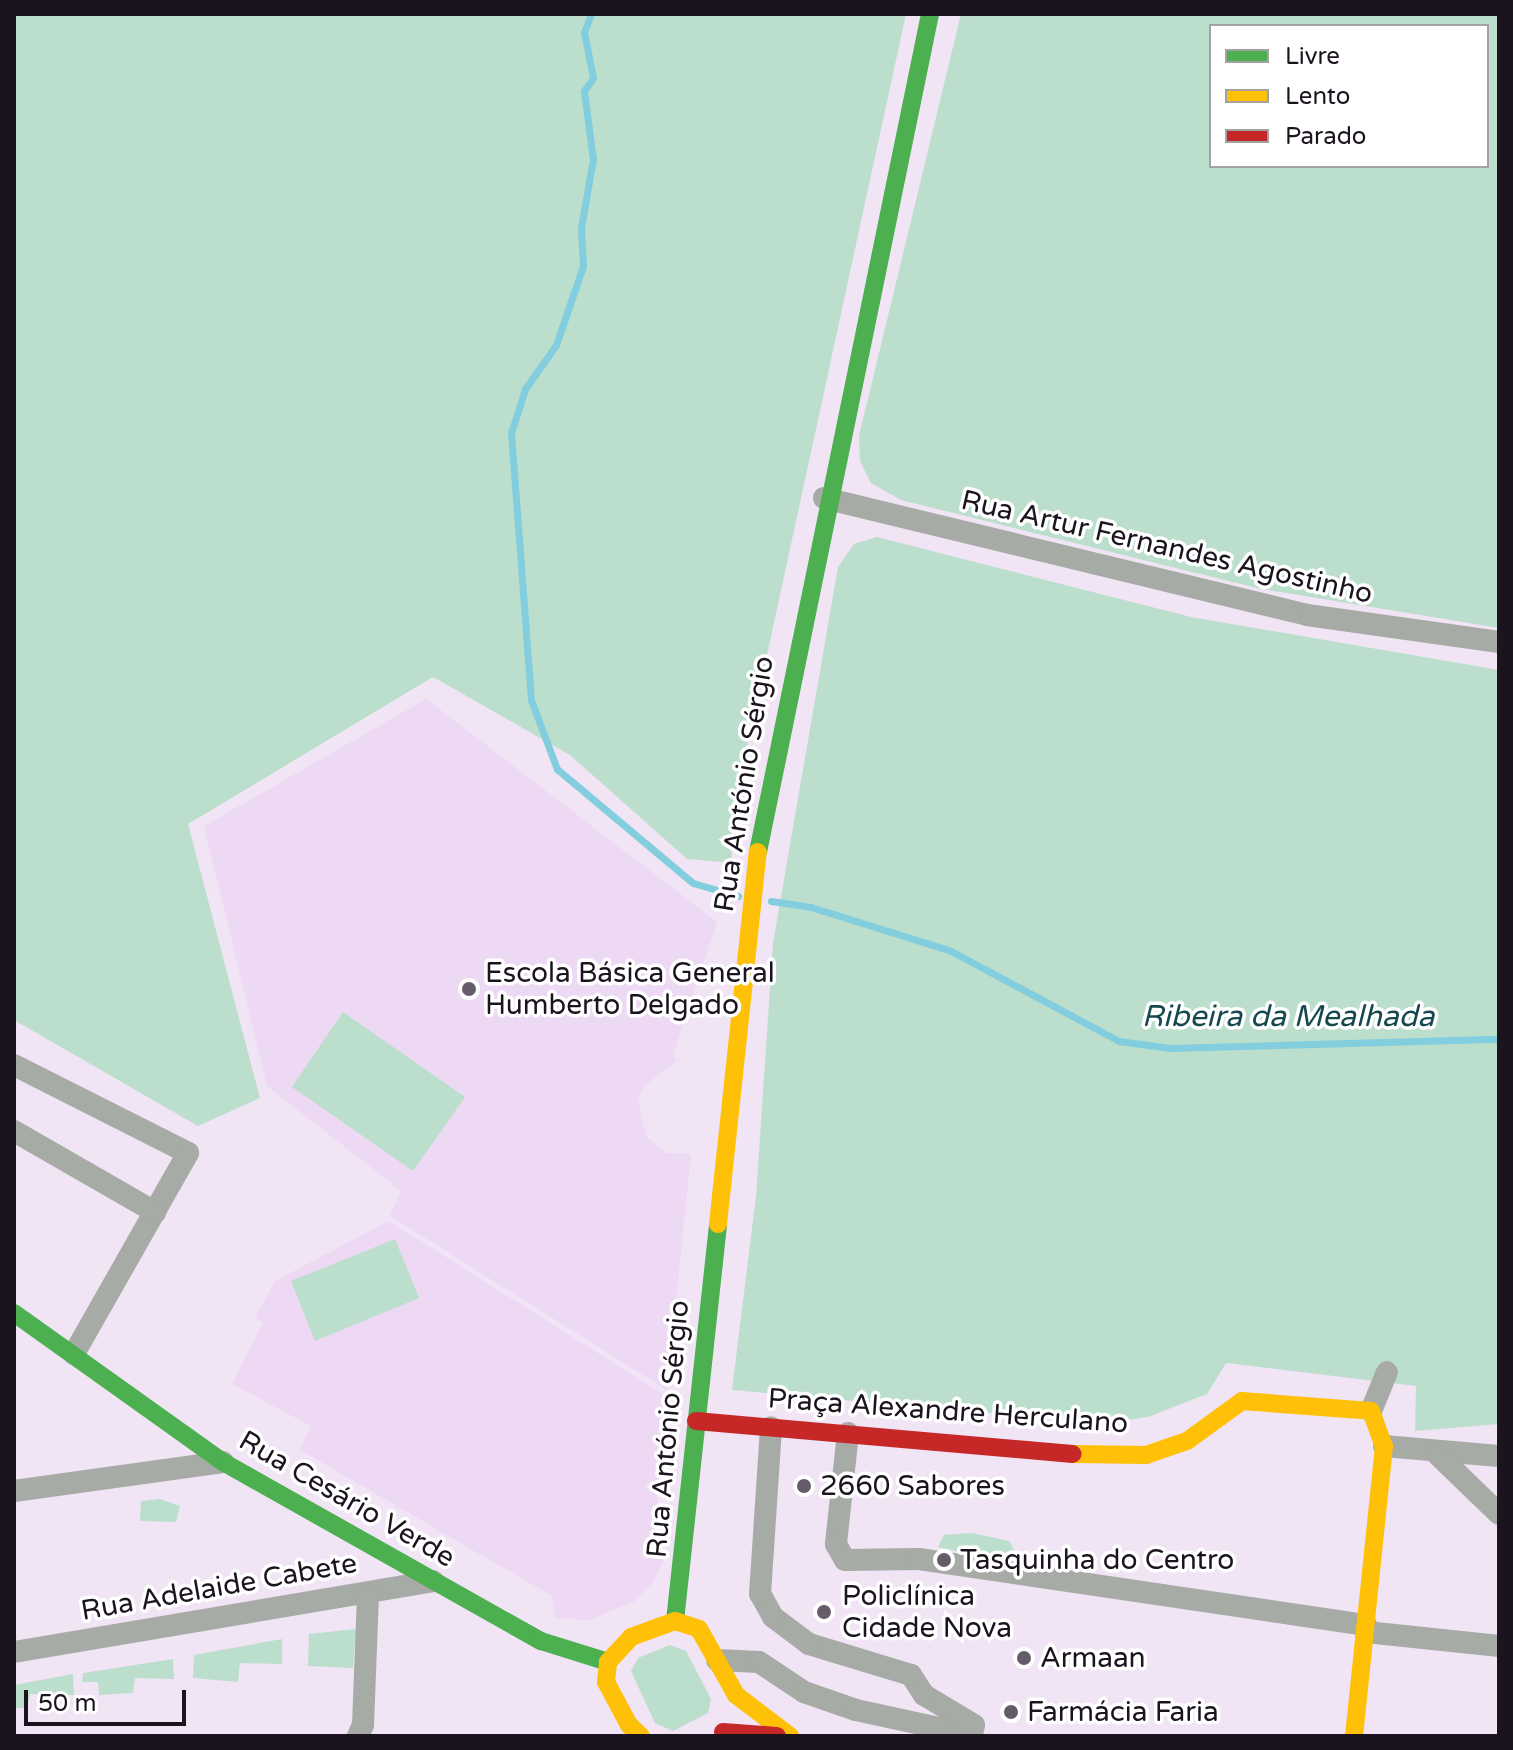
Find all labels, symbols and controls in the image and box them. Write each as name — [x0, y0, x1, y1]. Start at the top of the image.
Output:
legend — [1209, 24, 1489, 168]
text: Livre — [1285, 42, 1340, 71]
text: Lento — [1285, 82, 1350, 111]
text: Parado — [1285, 122, 1366, 151]
street label: Rua Artur Fernandes Agostinho — [958, 483, 1376, 611]
street label: Rua António Sérgio — [707, 654, 781, 914]
place label: Escola Básica General Humberto Delgado — [485, 956, 775, 1022]
marker: Escola Básica General Humberto Delgado — [460, 980, 478, 998]
water label: Ribeira da Mealhada — [1142, 999, 1434, 1035]
street label: Rua António Sérgio — [640, 1299, 696, 1559]
street label: Praça Alexandre Herculano — [767, 1382, 1129, 1440]
street label: Rua Cesário Verde — [233, 1424, 461, 1574]
place label: 2660 Sabores — [820, 1469, 1005, 1503]
marker: 2660 Sabores — [795, 1477, 813, 1495]
place label: Tasquinha do Centro — [960, 1543, 1234, 1577]
street label: Rua Adelaide Cabete — [78, 1546, 360, 1628]
marker: Tasquinha do Centro — [935, 1551, 953, 1569]
place label: Policlínica Cidade Nova — [842, 1579, 1012, 1645]
marker: Policlínica Cidade Nova — [813, 1601, 835, 1623]
place label: Armaan — [1040, 1641, 1146, 1675]
marker: Armaan — [1015, 1649, 1033, 1667]
scale bar — [28, 1674, 190, 1724]
text: 50 m — [38, 1689, 96, 1718]
place label: Farmácia Faria — [1027, 1695, 1219, 1729]
marker: Farmácia Faria — [1002, 1703, 1020, 1721]

